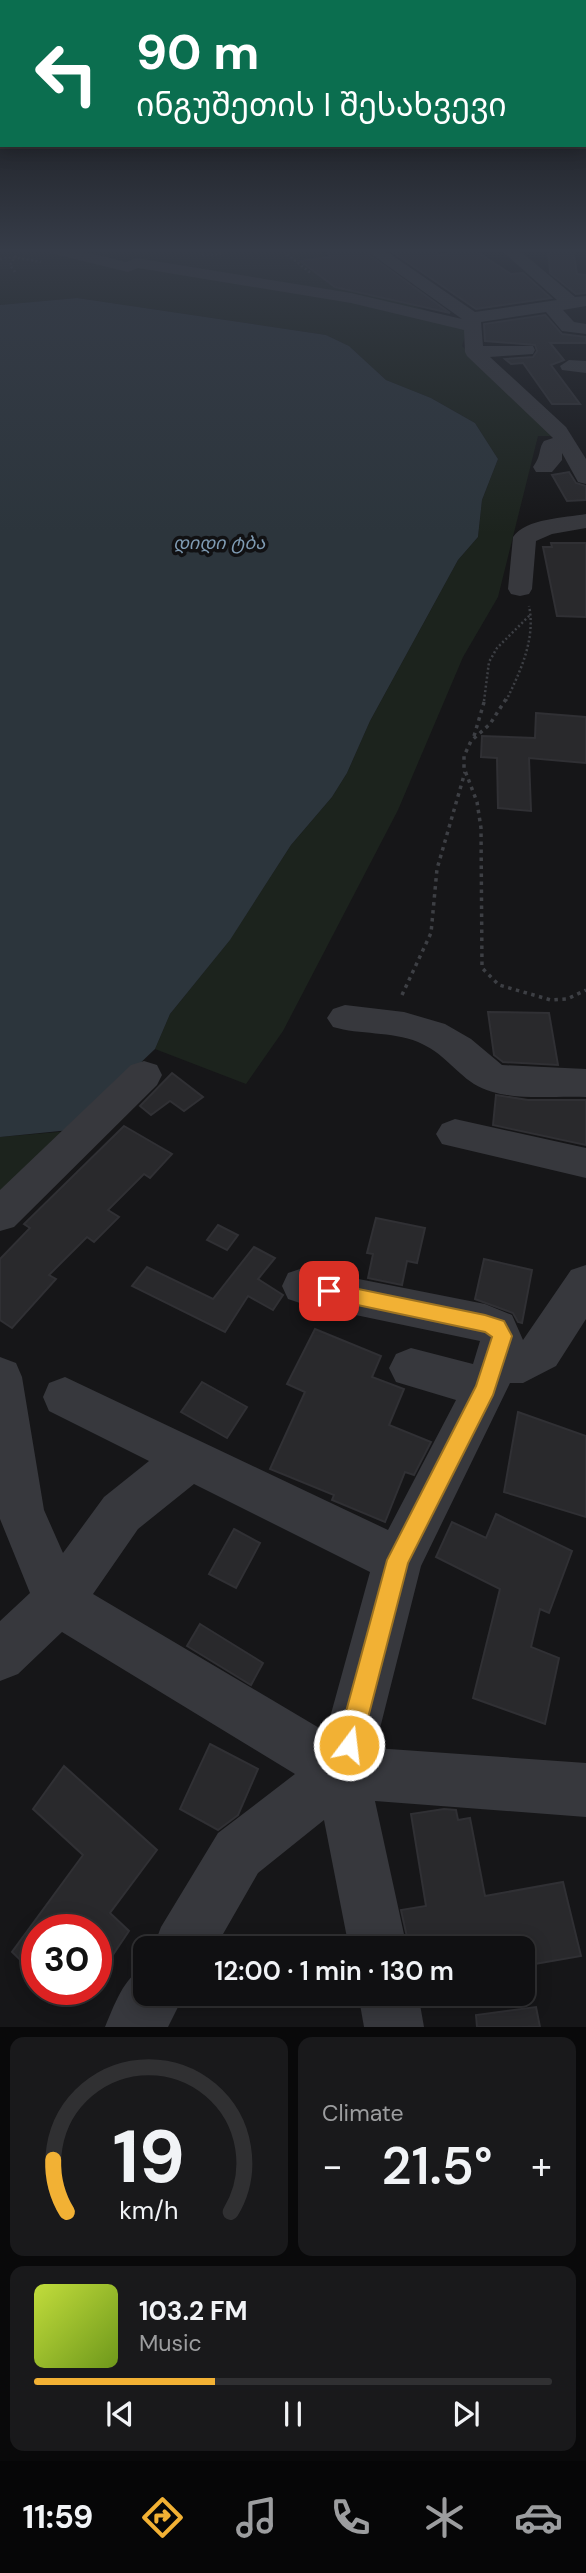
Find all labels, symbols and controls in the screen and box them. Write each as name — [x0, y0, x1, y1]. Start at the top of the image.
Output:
text: 90 m — [136, 20, 259, 84]
icon: left — [21, 28, 112, 119]
text: ინგუშეთის I შესახვევი — [136, 84, 507, 126]
water label: დიდი ტბა — [173, 531, 265, 555]
pin — [299, 1261, 359, 1321]
icon: arrive — [310, 1272, 348, 1310]
position arrow — [312, 1708, 386, 1782]
speed limit sign: 30 — [21, 1914, 112, 2005]
text: 12:00 · 1 min · 130 m — [214, 1954, 454, 1988]
text: Climate — [322, 2098, 404, 2128]
text: 19 — [113, 2111, 185, 2206]
text: 21.5° — [381, 2132, 493, 2200]
text: − — [322, 2141, 343, 2191]
text: + — [531, 2141, 552, 2191]
text: km/h — [119, 2194, 179, 2227]
text: 103.2 FM — [139, 2294, 248, 2328]
text: Music — [139, 2328, 202, 2358]
icon: previous — [101, 2395, 139, 2433]
icon: pause — [274, 2395, 312, 2433]
icon: next — [447, 2395, 485, 2433]
icon: directions — [138, 2493, 187, 2542]
icon: music — [232, 2493, 281, 2542]
icon: phone — [326, 2493, 375, 2542]
icon: climate — [420, 2493, 469, 2542]
icon: car — [514, 2493, 563, 2542]
text: 11:59 — [23, 2496, 93, 2538]

